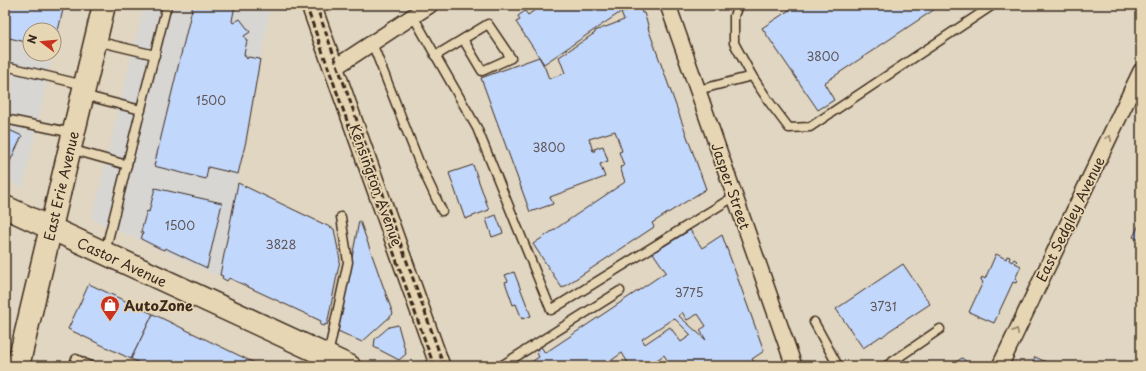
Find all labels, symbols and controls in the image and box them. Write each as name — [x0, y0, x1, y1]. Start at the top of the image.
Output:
north arrow — [22, 22, 62, 62]
text: N — [23, 32, 41, 46]
house number: 3800 — [807, 47, 840, 65]
house number: 1500 — [196, 91, 226, 109]
street label: Kensington Avenue — [344, 121, 408, 249]
street label: East Erie Avenue — [38, 129, 84, 243]
one-way arrow — [1104, 135, 1112, 142]
house number: 3800 — [533, 138, 566, 156]
street label: Jasper Street — [706, 140, 756, 232]
street label: East Sedgley Avenue — [1031, 153, 1110, 285]
house number: 1500 — [165, 216, 195, 234]
street label: Castor Avenue — [74, 232, 171, 292]
house number: 3828 — [266, 235, 297, 253]
house number: 3775 — [675, 283, 703, 301]
shop icon: AutoZone — [99, 294, 121, 322]
place label: AutoZone — [124, 295, 193, 316]
house number: 3731 — [870, 297, 897, 315]
one-way arrow — [1011, 328, 1019, 335]

